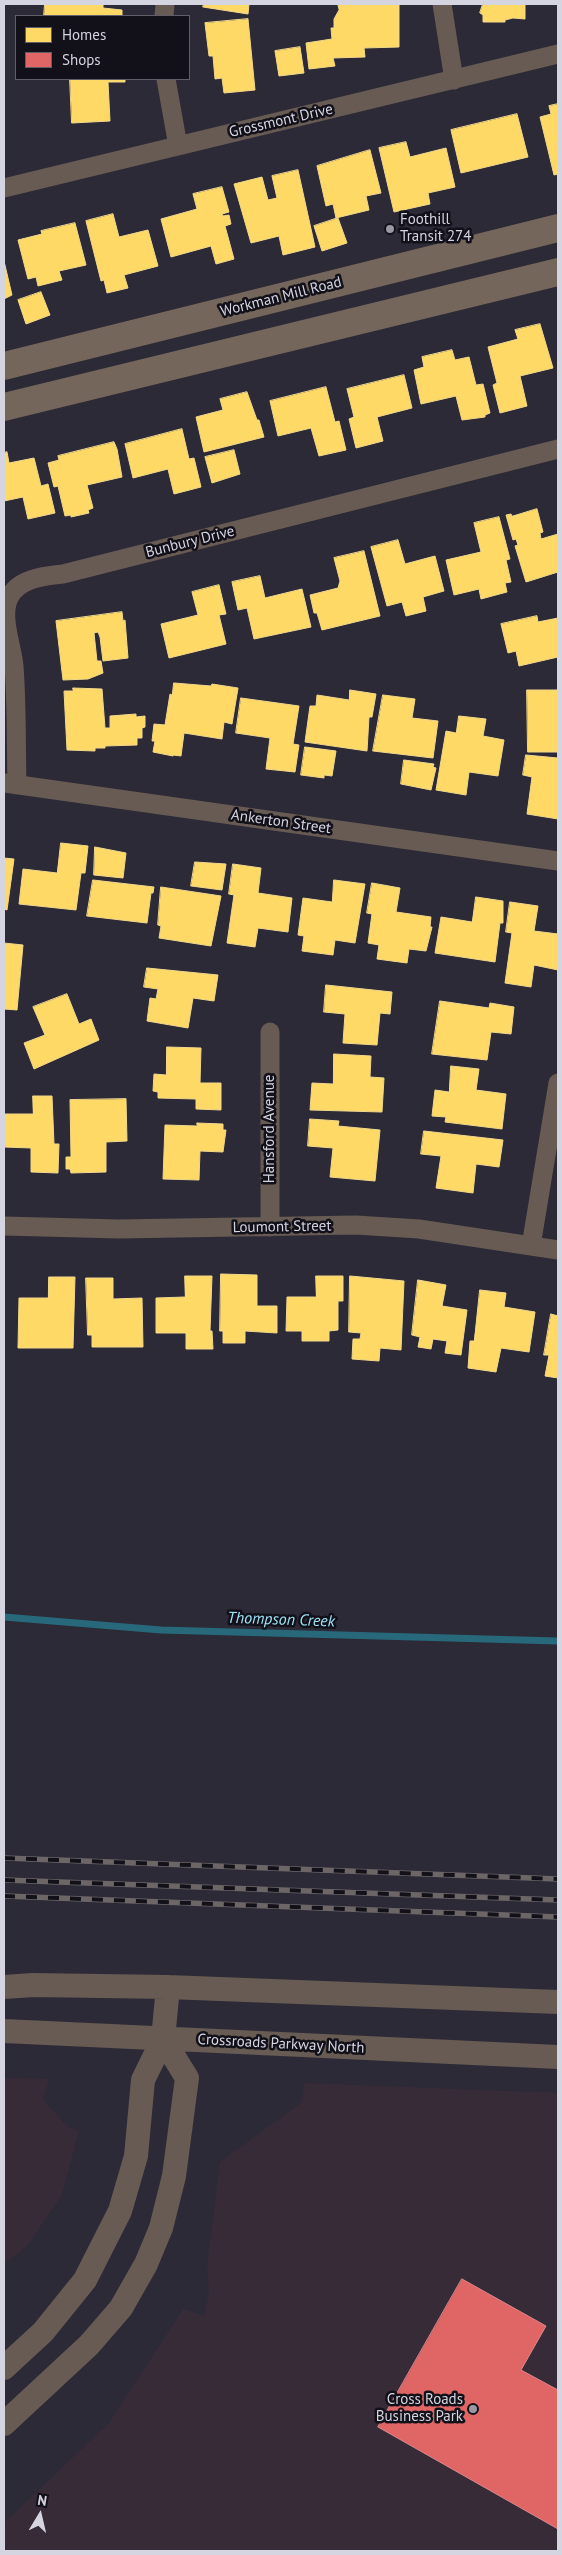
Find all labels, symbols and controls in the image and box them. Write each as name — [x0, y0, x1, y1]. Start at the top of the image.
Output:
legend — [15, 15, 190, 80]
text: Homes — [62, 25, 106, 44]
text: Shops — [62, 50, 101, 69]
street label: Grossmont Drive — [227, 100, 335, 142]
place label: Foothill Transit 274 — [400, 211, 471, 246]
marker: Foothill Transit 274 — [384, 223, 396, 235]
street label: Workman Mill Road — [218, 273, 344, 321]
street label: Bunbury Drive — [144, 522, 236, 562]
street label: Ankerton Street — [230, 806, 332, 838]
street label: Hansford Avenue — [261, 1075, 279, 1183]
street label: Loumont Street — [232, 1217, 332, 1237]
water label: Thompson Creek — [227, 1609, 335, 1631]
street label: Crossroads Parkway North — [197, 2031, 365, 2057]
place label: Cross Roads Business Park — [376, 2391, 463, 2426]
marker: Cross Roads Business Park — [467, 2403, 479, 2415]
north arrow — [15, 2490, 65, 2540]
text: N — [36, 2491, 48, 2510]

